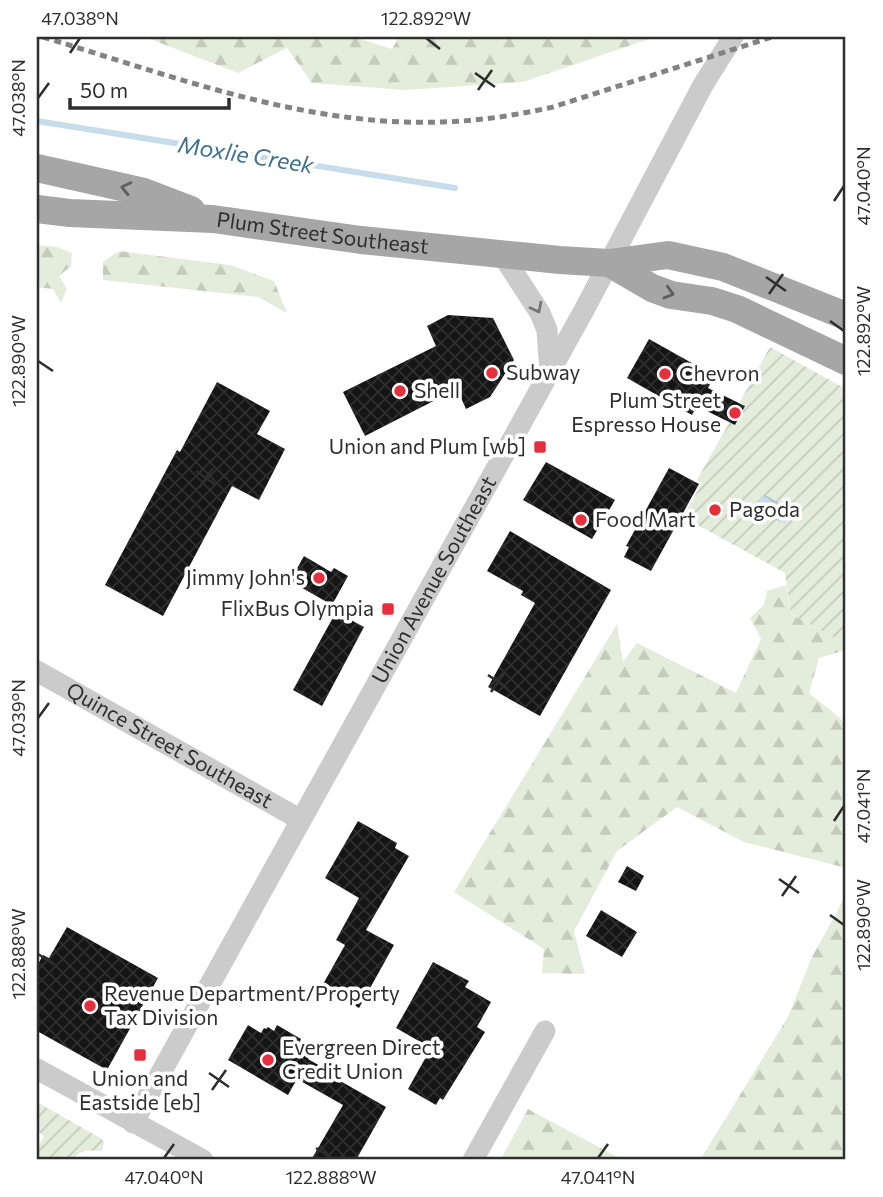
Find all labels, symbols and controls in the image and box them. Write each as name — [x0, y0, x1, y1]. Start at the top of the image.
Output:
text: 47.038°N — [41, 7, 119, 29]
text: 122.892°W — [381, 7, 471, 29]
text: 47.038°N — [7, 59, 29, 137]
scale bar — [70, 66, 229, 110]
text: 50 m — [80, 77, 128, 102]
water label: Moxlie Creek — [176, 129, 317, 179]
text: 47.040°N — [852, 147, 874, 225]
one-way arrow — [120, 181, 132, 196]
street label: Plum Street Southeast — [215, 206, 430, 258]
one-way arrow — [663, 285, 675, 299]
text: 122.892°W — [852, 286, 874, 376]
one-way arrow — [529, 301, 543, 314]
text: 122.890°W — [7, 315, 29, 407]
place label: Subway — [506, 359, 581, 384]
place label: Chevron — [679, 360, 760, 385]
marker: Subway — [484, 365, 500, 381]
marker: Chevron — [657, 366, 673, 382]
place label: Shell — [414, 377, 460, 402]
marker: Shell — [392, 383, 408, 399]
place label: Plum Street Espresso House — [571, 387, 721, 436]
marker: Plum Street Espresso House — [727, 405, 743, 421]
place label: Union and Plum [wb] — [329, 433, 526, 458]
marker: Union and Plum [wb] — [532, 439, 548, 455]
street label: Union Avenue Southeast — [366, 471, 500, 687]
place label: Pagoda — [729, 496, 800, 521]
marker: Pagoda — [707, 502, 723, 518]
place label: Food Mart — [595, 506, 696, 531]
marker: Food Mart — [573, 512, 589, 528]
place label: Jimmy John's — [186, 564, 305, 589]
marker: Jimmy John's — [311, 570, 327, 586]
place label: FlixBus Olympia — [221, 595, 374, 620]
marker: FlixBus Olympia — [380, 601, 396, 617]
street label: Quince Street Southeast — [63, 676, 278, 812]
text: 47.039°N — [7, 679, 29, 757]
text: 47.041°N — [852, 769, 874, 843]
text: 122.890°W — [852, 879, 874, 971]
text: 122.888°W — [7, 908, 29, 1000]
place label: Revenue Department/Property Tax Division — [104, 980, 400, 1029]
marker: Revenue Department/Property Tax Division — [82, 998, 98, 1014]
place label: Evergreen Direct Credit Union — [282, 1034, 441, 1083]
marker: Union and Eastside [eb] — [132, 1047, 148, 1063]
marker: Evergreen Direct Credit Union — [260, 1052, 276, 1068]
place label: Union and Eastside [eb] — [79, 1065, 201, 1114]
text: 47.040°N — [125, 1166, 203, 1188]
text: 122.888°W — [285, 1166, 377, 1188]
text: 47.041°N — [561, 1166, 635, 1188]

